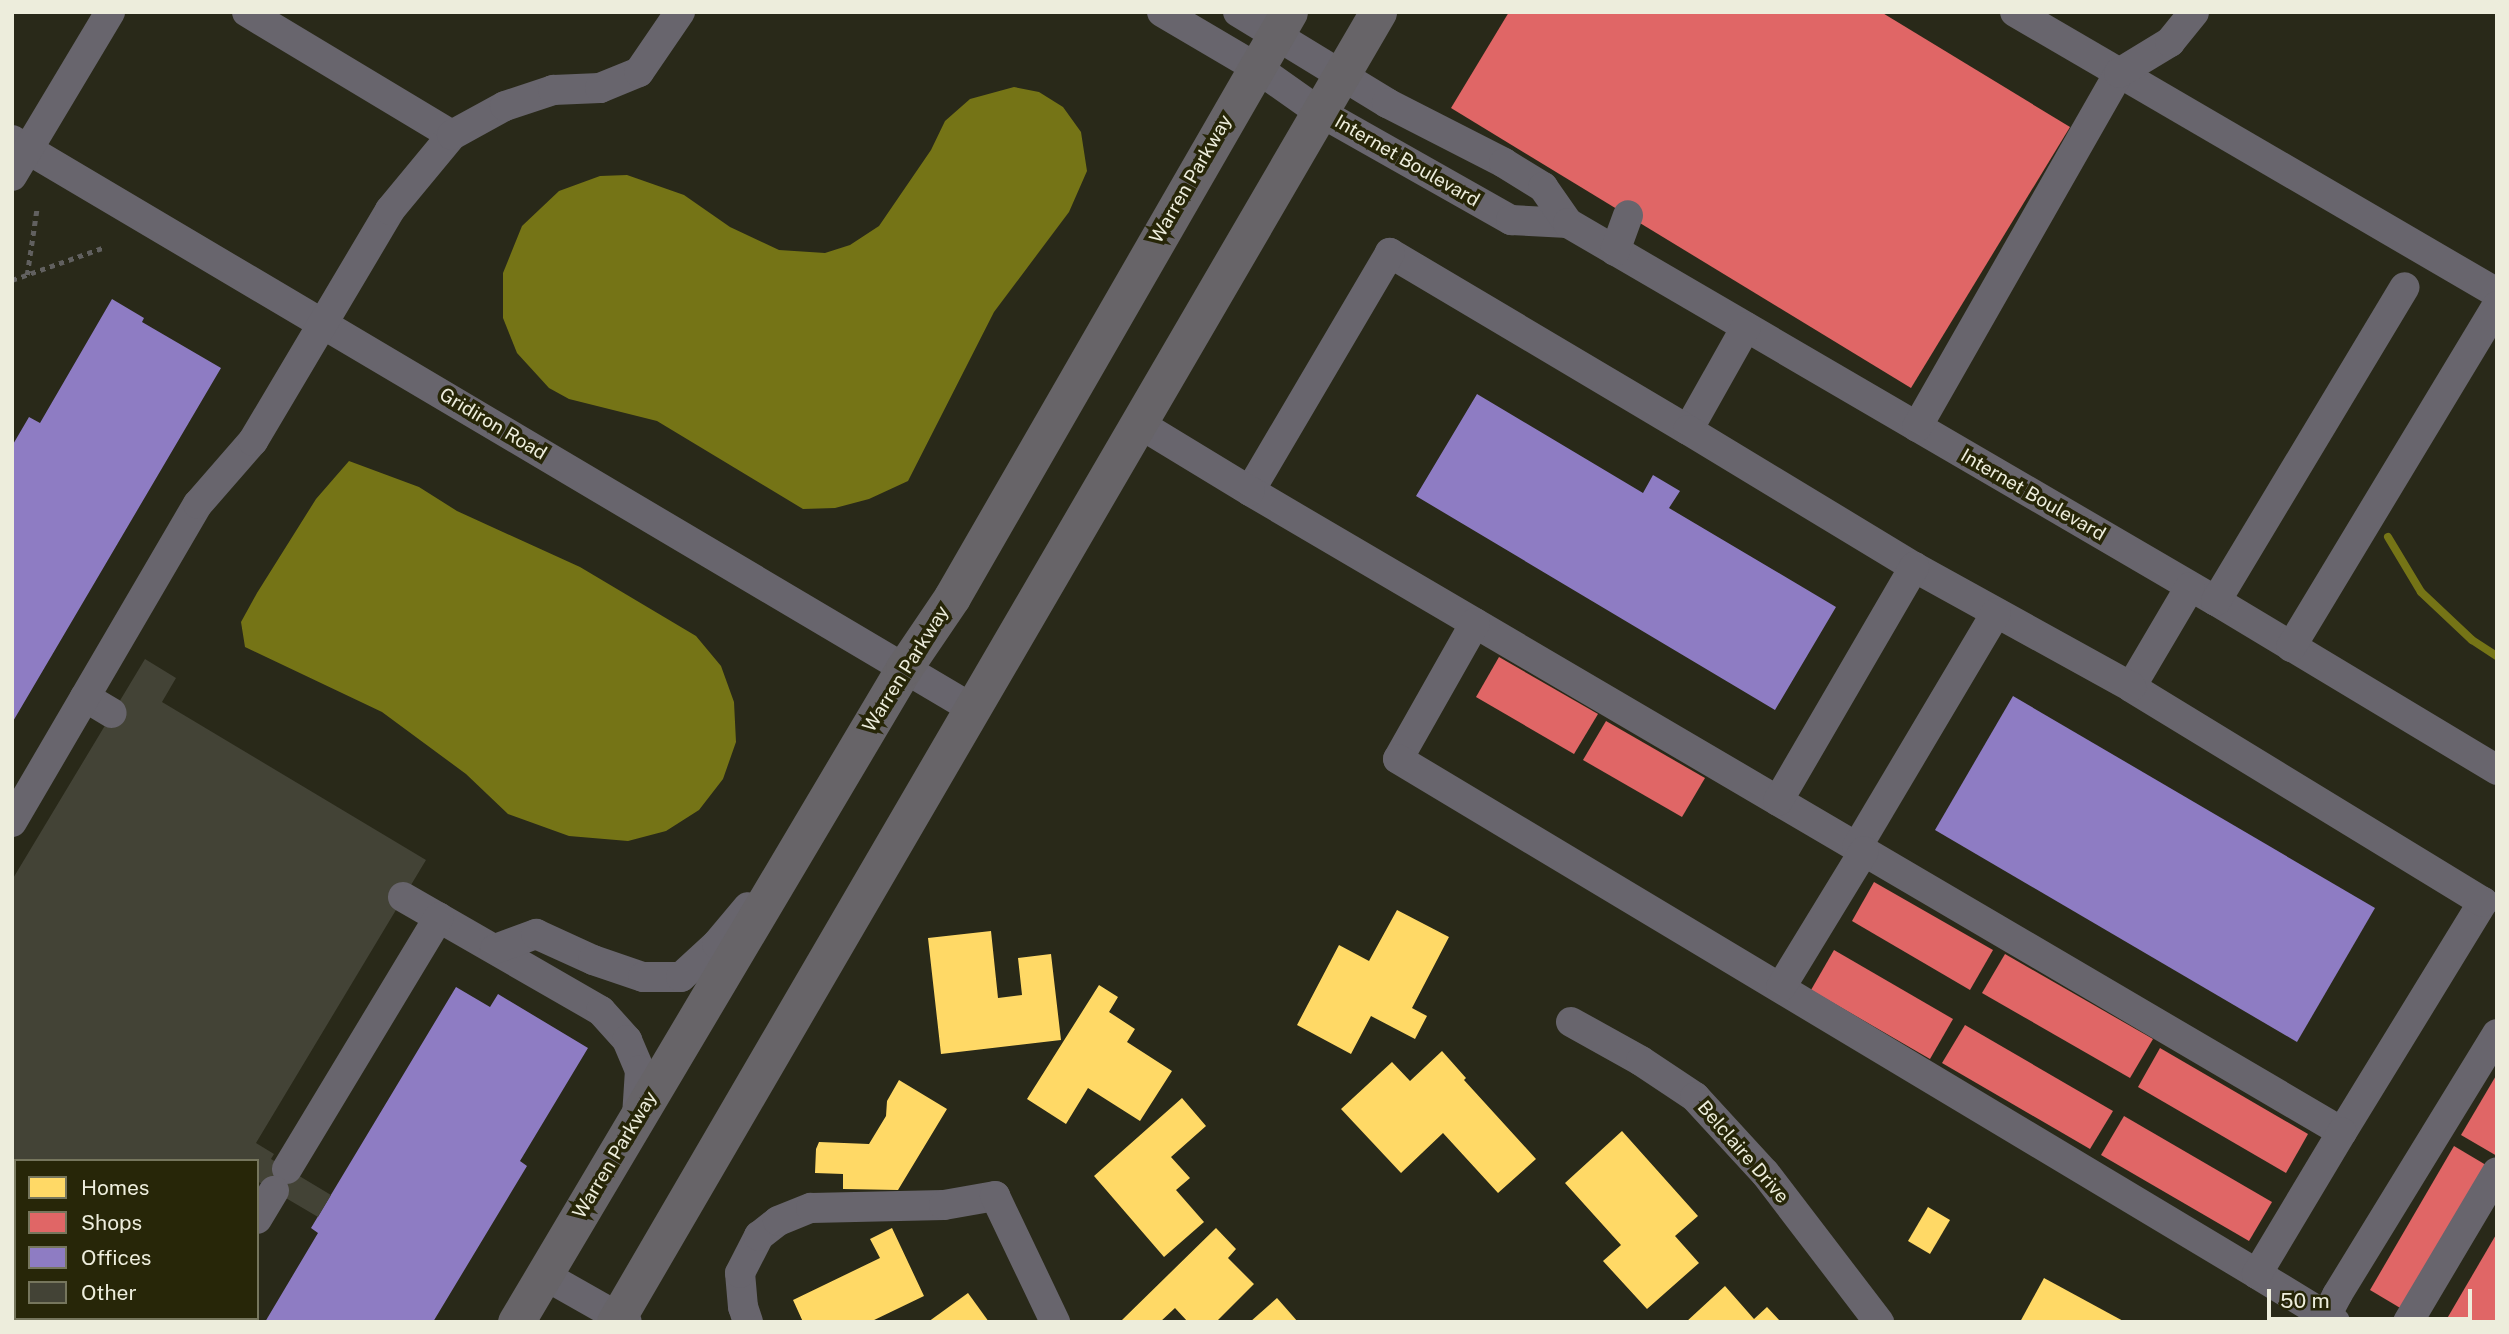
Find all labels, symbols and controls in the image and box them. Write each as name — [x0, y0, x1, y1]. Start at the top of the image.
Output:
street label: Internet Boulevard — [1330, 110, 1484, 212]
street label: Warren Parkway — [1145, 111, 1237, 247]
street label: Gridiron Road — [435, 383, 551, 465]
street label: Internet Boulevard — [1956, 444, 2110, 546]
street label: Warren Parkway — [858, 602, 954, 736]
street label: Warren Parkway — [568, 1087, 662, 1223]
street label: Belclaire Drive — [1692, 1096, 1794, 1208]
legend — [14, 1159, 259, 1320]
text: Homes — [81, 1175, 149, 1200]
text: Shops — [81, 1210, 142, 1235]
text: Offices — [81, 1245, 151, 1270]
scale bar — [2271, 1274, 2476, 1318]
text: Other — [81, 1280, 137, 1305]
text: 50 m — [2280, 1288, 2330, 1313]

